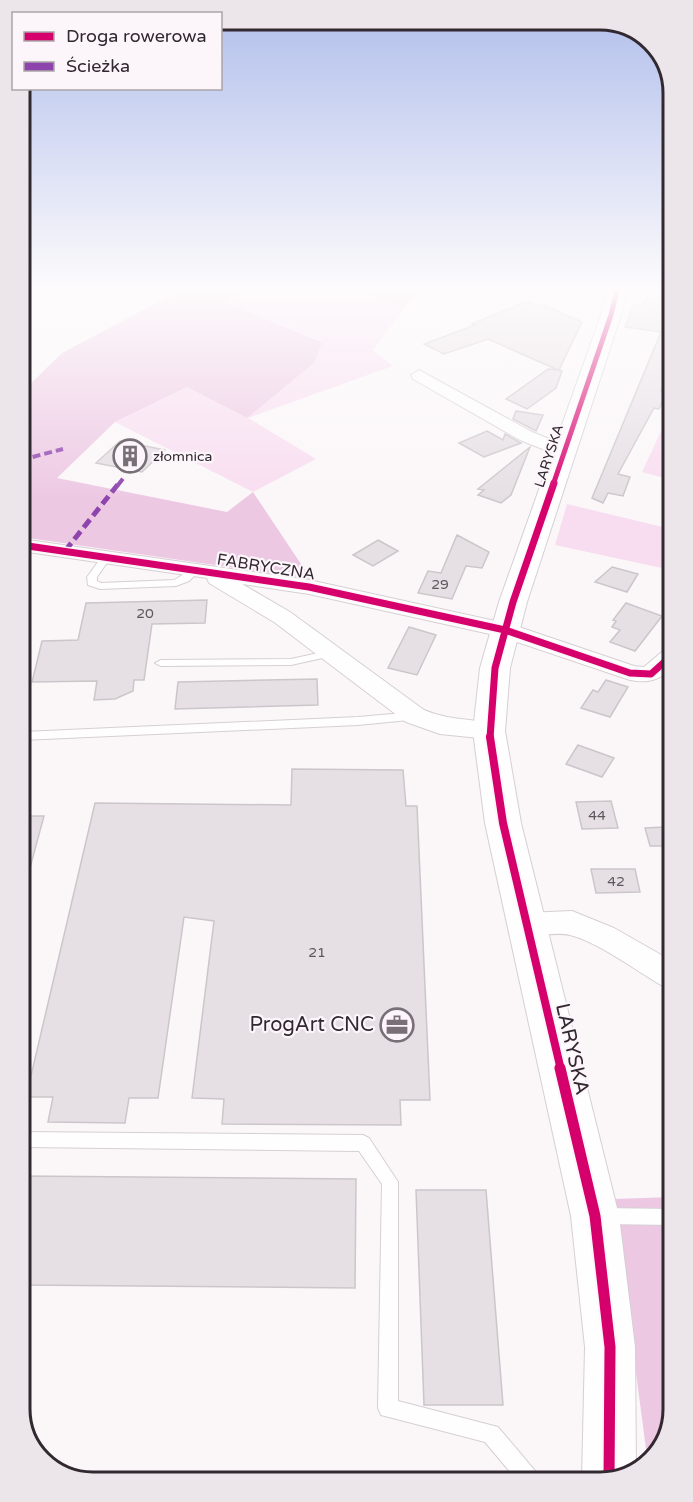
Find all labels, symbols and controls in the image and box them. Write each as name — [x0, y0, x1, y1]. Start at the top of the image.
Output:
legend — [12, 12, 222, 90]
text: Droga rowerowa — [66, 25, 207, 47]
text: Ścieżka — [66, 55, 130, 77]
street label: LARYSKA — [531, 422, 567, 490]
building icon: złomnica — [112, 438, 148, 474]
place label: złomnica — [153, 448, 212, 465]
street label: FABRYCZNA — [215, 549, 317, 585]
house number: 29 — [431, 576, 449, 593]
house number: 20 — [136, 605, 154, 622]
house number: 44 — [588, 807, 606, 824]
house number: 42 — [607, 873, 625, 890]
house number: 21 — [308, 944, 326, 961]
street label: LARYSKA — [550, 1001, 594, 1097]
office icon: ProgArt CNC — [379, 1007, 415, 1043]
place label: ProgArt CNC — [250, 1013, 374, 1037]

